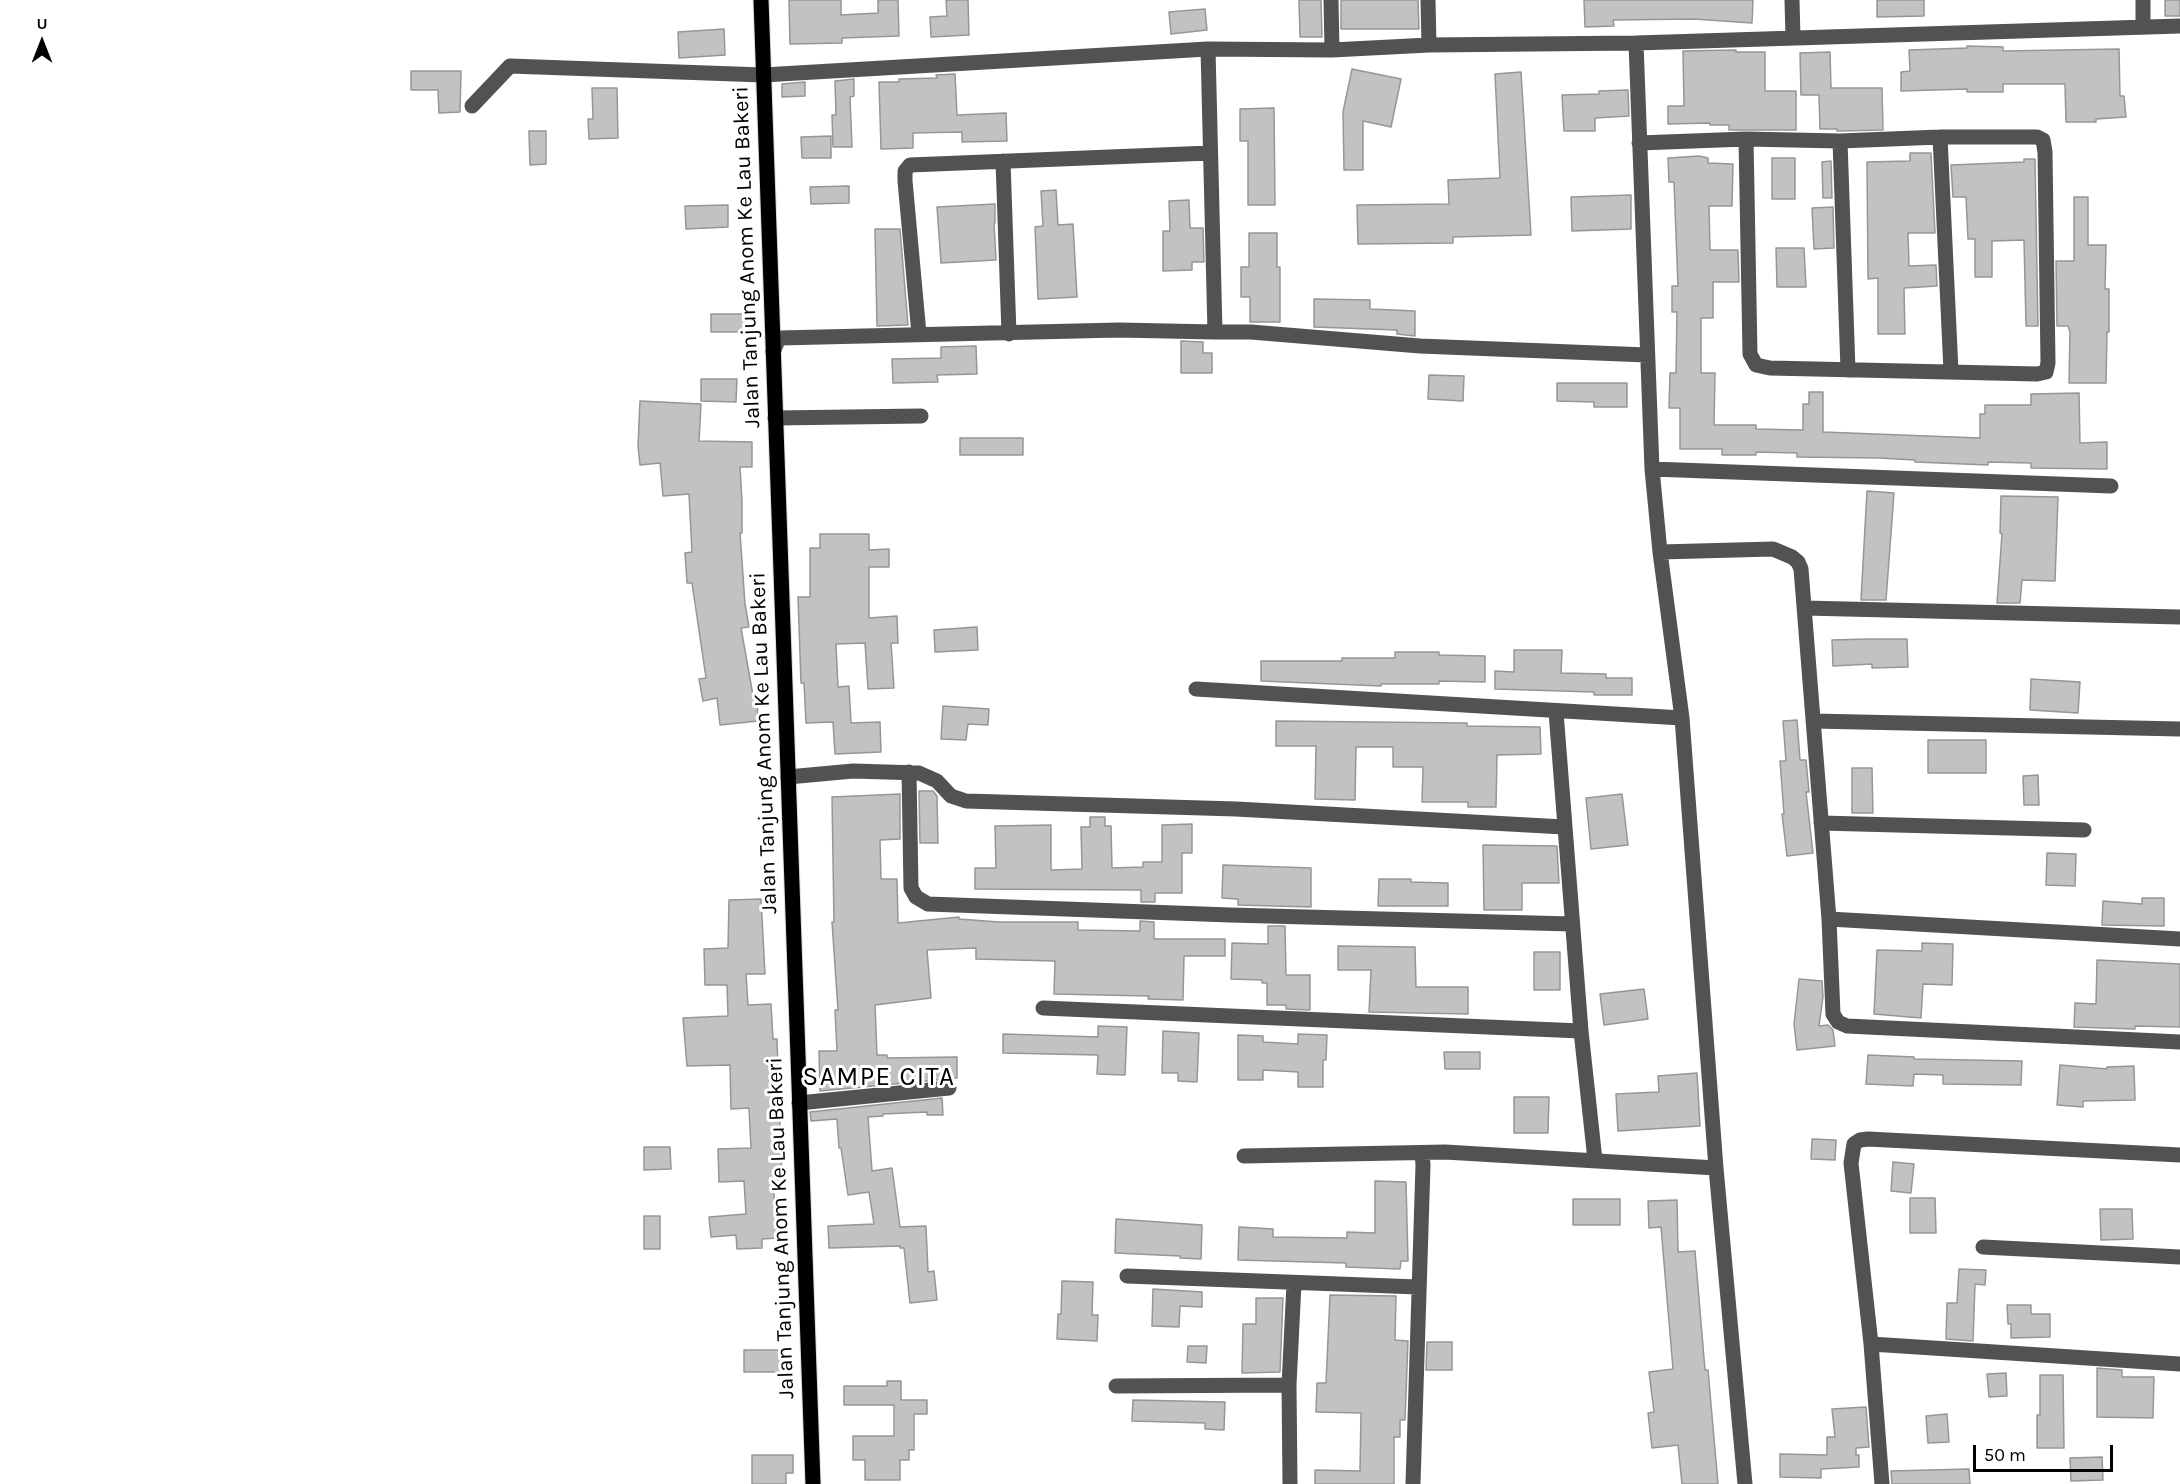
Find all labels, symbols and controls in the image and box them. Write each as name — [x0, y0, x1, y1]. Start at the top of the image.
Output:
north arrow — [12, 12, 72, 72]
text: U — [36, 14, 48, 33]
street label: Jalan Tanjung Anom Ke Lau Bakeri — [728, 86, 766, 428]
street label: Jalan Tanjung Anom Ke Lau Bakeri — [745, 572, 783, 914]
street label: Jalan Tanjung Anom Ke Lau Bakeri — [762, 1057, 800, 1399]
district label: SAMPE CITA — [803, 1062, 955, 1094]
scale bar — [1976, 1433, 2116, 1471]
text: 50 m — [1984, 1444, 2026, 1466]

